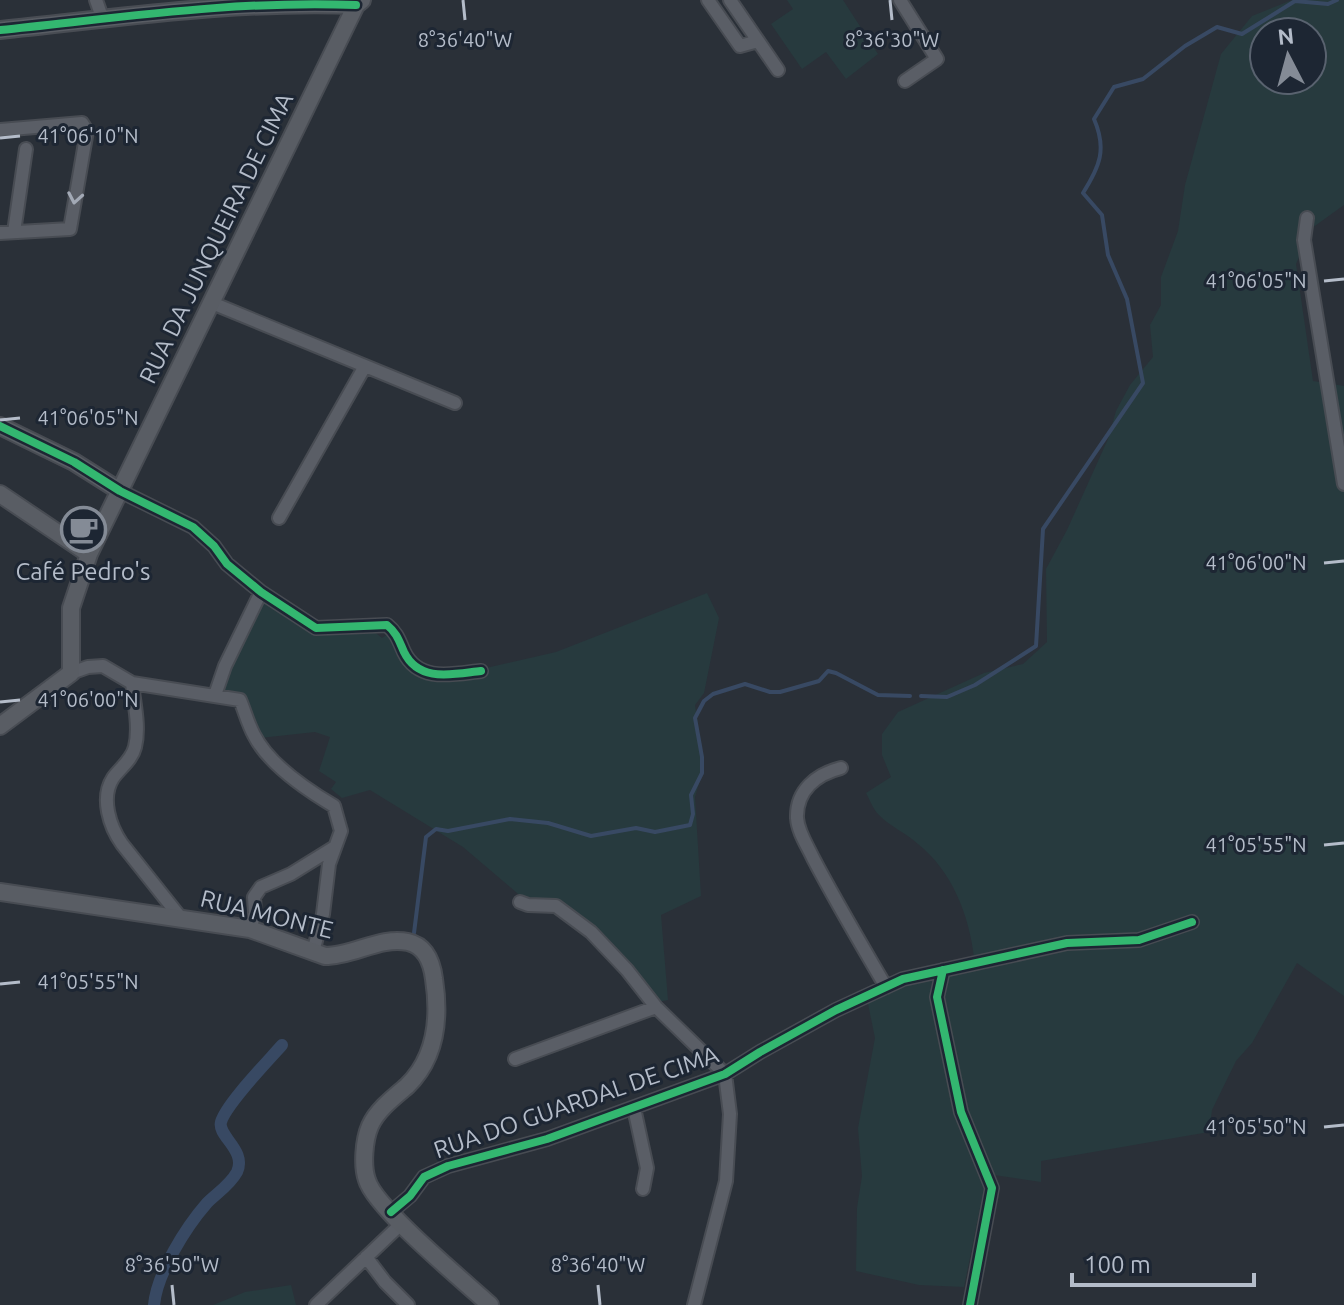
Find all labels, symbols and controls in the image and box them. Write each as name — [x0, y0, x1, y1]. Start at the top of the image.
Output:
north arrow — [1248, 16, 1328, 96]
text: N — [1276, 22, 1295, 49]
text: 8°36'40"W — [418, 28, 512, 51]
text: 8°36'30"W — [845, 28, 939, 51]
street label: RUA DA JUNQUEIRA DE CIMA — [134, 88, 298, 388]
text: 41°06'10"N — [37, 124, 139, 147]
one-way arrow — [67, 192, 84, 205]
text: 41°06'05"N — [1205, 269, 1307, 292]
text: 41°06'05"N — [37, 406, 139, 429]
cafe icon: Café Pedro's — [59, 505, 107, 553]
text: 41°06'00"N — [1205, 551, 1307, 574]
place label: Café Pedro's — [16, 558, 150, 585]
text: 41°06'00"N — [37, 688, 139, 711]
text: 41°05'55"N — [1205, 833, 1307, 856]
street label: RUA MONTE — [198, 884, 336, 944]
text: 41°05'55"N — [37, 970, 139, 993]
street label: RUA DO GUARDAL DE CIMA — [430, 1040, 722, 1164]
text: 41°05'50"N — [1205, 1115, 1307, 1138]
scale bar — [1072, 1237, 1254, 1287]
text: 100 m — [1084, 1251, 1151, 1278]
text: 8°36'50"W — [125, 1253, 219, 1276]
text: 8°36'40"W — [551, 1253, 645, 1276]

